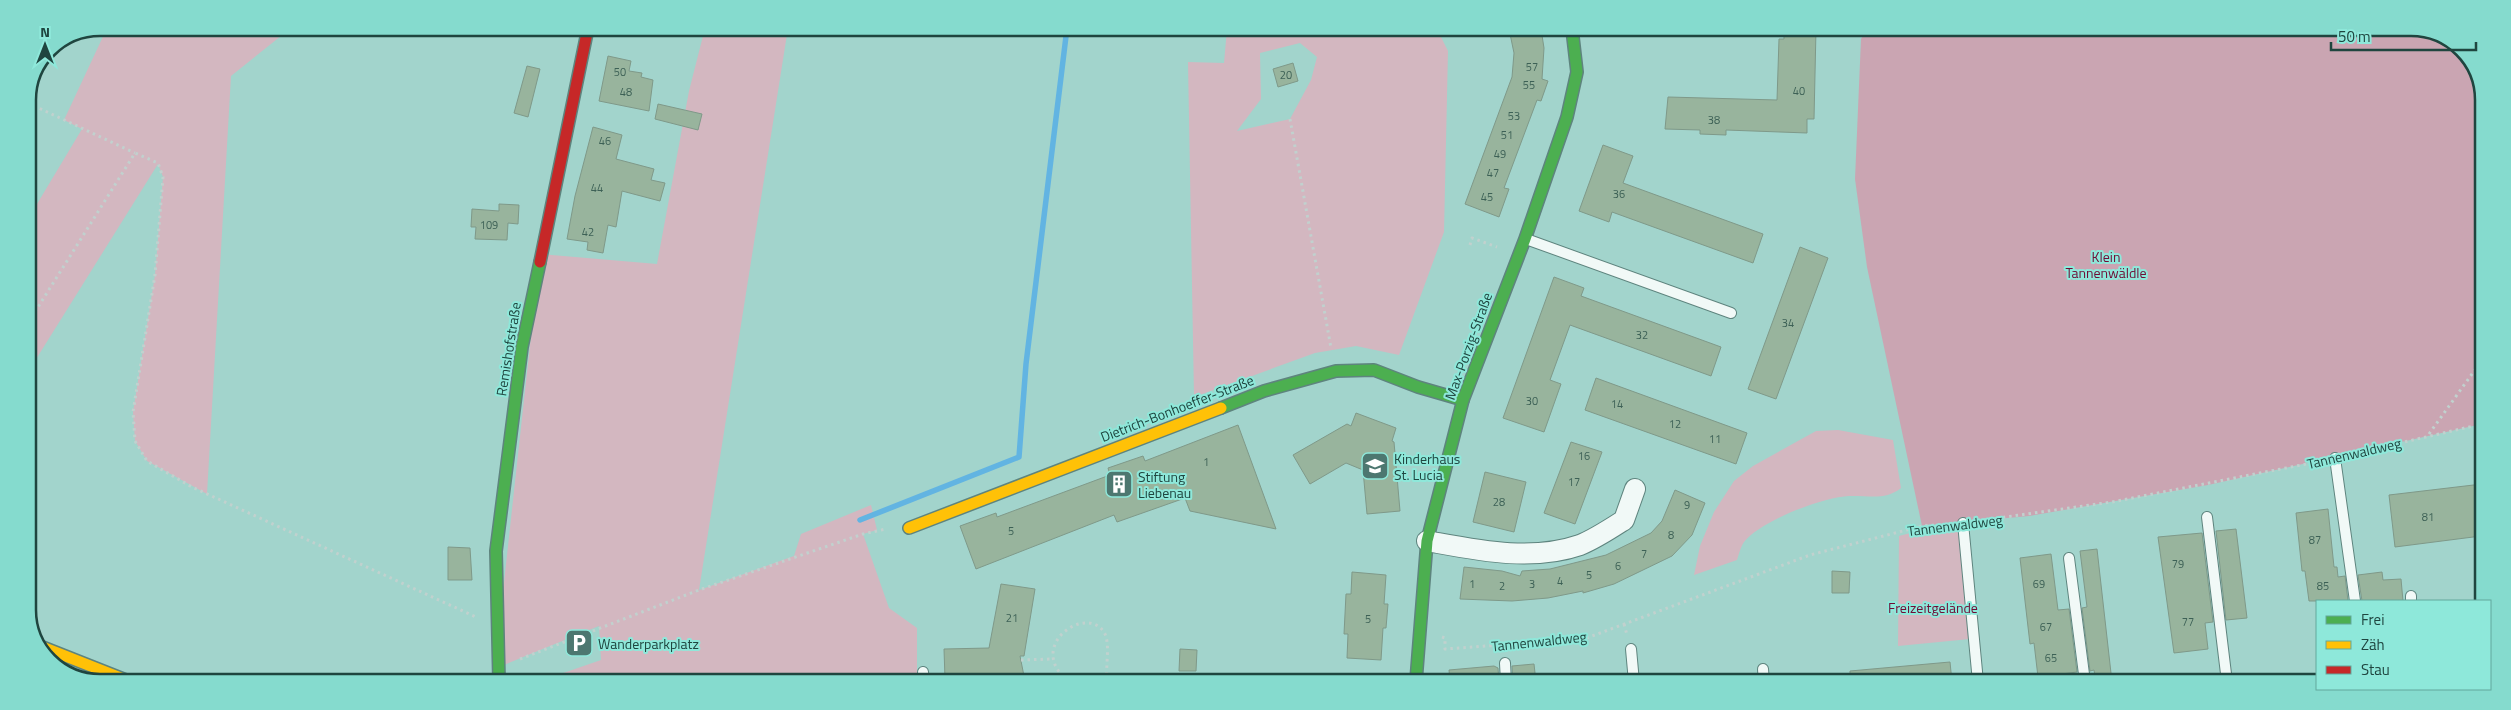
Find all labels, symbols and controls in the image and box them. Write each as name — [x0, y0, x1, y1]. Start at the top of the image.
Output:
north arrow — [20, 20, 70, 70]
scale bar — [2331, 20, 2476, 52]
text: N — [40, 21, 50, 42]
text: 50 m — [2338, 25, 2371, 48]
house number: 57 — [1526, 59, 1538, 75]
house number: 50 — [614, 64, 626, 80]
house number: 20 — [1280, 67, 1292, 83]
house number: 55 — [1523, 77, 1535, 93]
house number: 40 — [1793, 83, 1805, 99]
house number: 48 — [620, 84, 632, 100]
house number: 53 — [1508, 108, 1520, 124]
house number: 38 — [1708, 112, 1720, 128]
house number: 51 — [1501, 127, 1513, 143]
house number: 46 — [599, 133, 611, 149]
house number: 49 — [1494, 146, 1506, 162]
house number: 47 — [1487, 165, 1499, 181]
house number: 44 — [591, 180, 603, 196]
house number: 36 — [1613, 186, 1625, 202]
house number: 45 — [1481, 189, 1493, 205]
house number: 109 — [480, 217, 498, 233]
house number: 42 — [582, 224, 594, 240]
park label: Klein Tannenwäldle — [2065, 246, 2147, 283]
street label: Max-Porzig-Straße — [1439, 289, 1497, 403]
street label: Remishofstraße — [490, 301, 526, 397]
house number: 34 — [1782, 315, 1794, 331]
house number: 32 — [1636, 327, 1648, 343]
street label: Dietrich-Bonhoeffer-Straße — [1097, 369, 1257, 447]
house number: 30 — [1526, 393, 1538, 409]
house number: 14 — [1611, 396, 1623, 412]
house number: 12 — [1669, 416, 1681, 432]
house number: 11 — [1709, 431, 1721, 447]
street label: Tannenwaldweg — [2305, 432, 2403, 474]
place label: Kinderhaus St. Lucia — [1394, 448, 1460, 485]
house number: 16 — [1578, 448, 1590, 464]
school or university icon: Kinderhaus St. Lucia — [1360, 451, 1390, 481]
house number: 1 — [1203, 454, 1209, 470]
place label: Stiftung Liebenau — [1138, 466, 1191, 503]
building icon: Stiftung Liebenau — [1104, 469, 1134, 499]
house number: 17 — [1568, 474, 1580, 490]
house number: 28 — [1493, 494, 1505, 510]
house number: 9 — [1684, 497, 1690, 513]
street label: Tannenwaldweg — [1906, 509, 2004, 541]
house number: 81 — [2422, 509, 2434, 525]
house number: 5 — [1008, 523, 1014, 539]
house number: 8 — [1668, 527, 1674, 543]
house number: 87 — [2309, 532, 2321, 548]
house number: 7 — [1641, 546, 1647, 562]
house number: 79 — [2172, 556, 2184, 572]
house number: 6 — [1615, 558, 1621, 574]
house number: 5 — [1586, 567, 1592, 583]
house number: 4 — [1557, 573, 1563, 589]
house number: 1 — [1469, 576, 1475, 592]
house number: 3 — [1529, 576, 1535, 592]
house number: 69 — [2033, 576, 2045, 592]
house number: 2 — [1499, 578, 1505, 594]
house number: 85 — [2317, 578, 2329, 594]
park label: Freizeitgelände — [1888, 597, 1978, 618]
legend — [2316, 600, 2491, 690]
text: Frei — [2361, 608, 2384, 631]
house number: 21 — [1006, 610, 1018, 626]
house number: 5 — [1365, 611, 1371, 627]
house number: 77 — [2182, 614, 2194, 630]
house number: 67 — [2040, 619, 2052, 635]
street label: Tannenwaldweg — [1490, 626, 1588, 656]
parking icon: Wanderparkplatz — [564, 628, 594, 658]
place label: Wanderparkplatz — [598, 633, 699, 654]
text: Zäh — [2361, 633, 2385, 656]
house number: 65 — [2045, 650, 2057, 666]
text: Stau — [2361, 658, 2390, 681]

